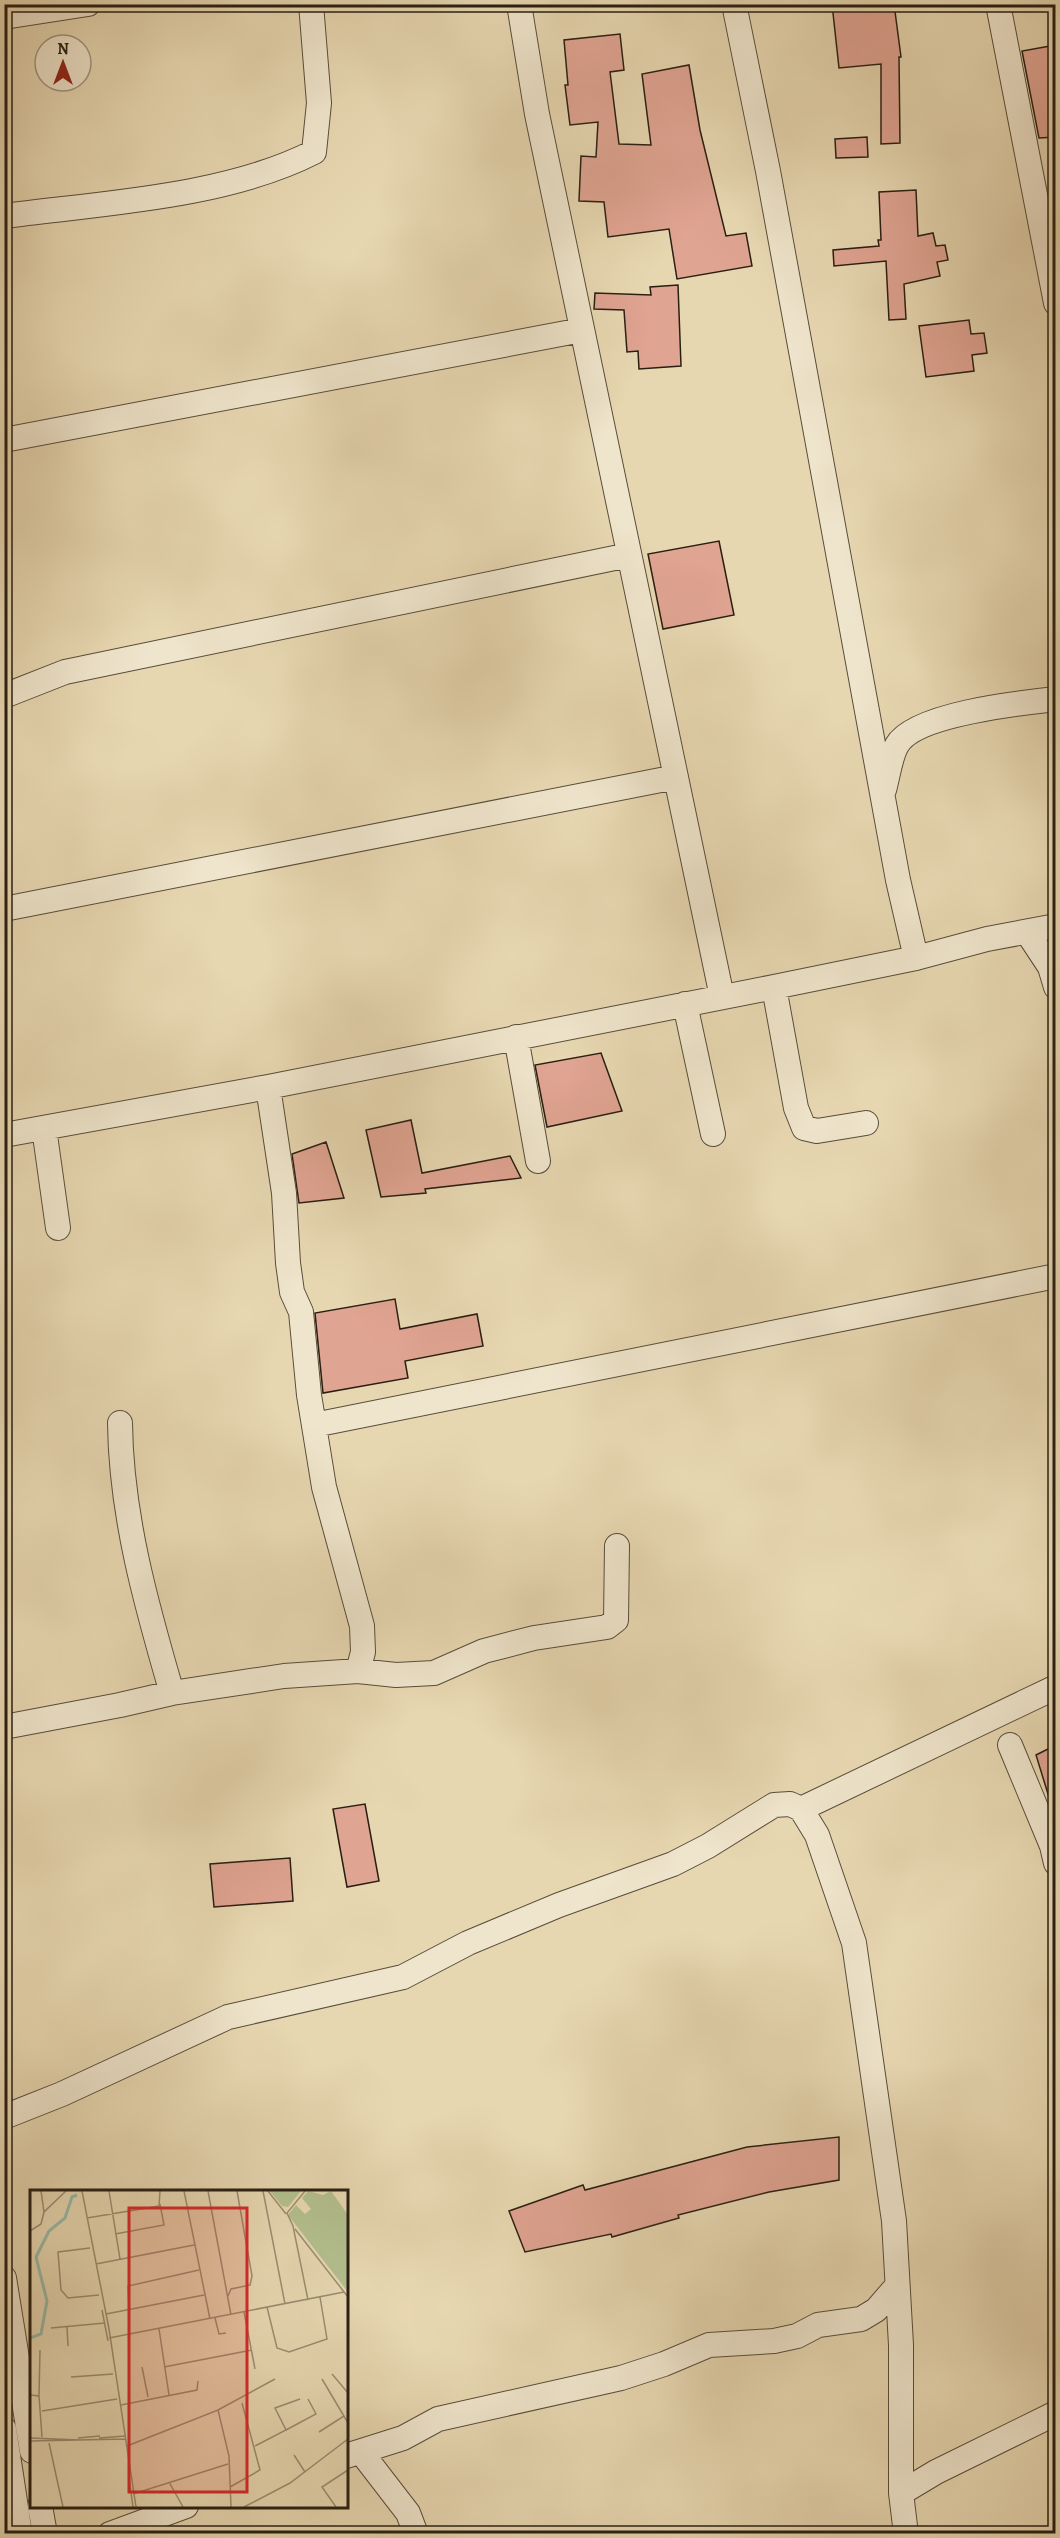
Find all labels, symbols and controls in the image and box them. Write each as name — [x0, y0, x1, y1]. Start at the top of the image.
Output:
north arrow — [33, 33, 93, 93]
text: N — [57, 38, 69, 60]
inset map — [30, 2190, 348, 2508]

